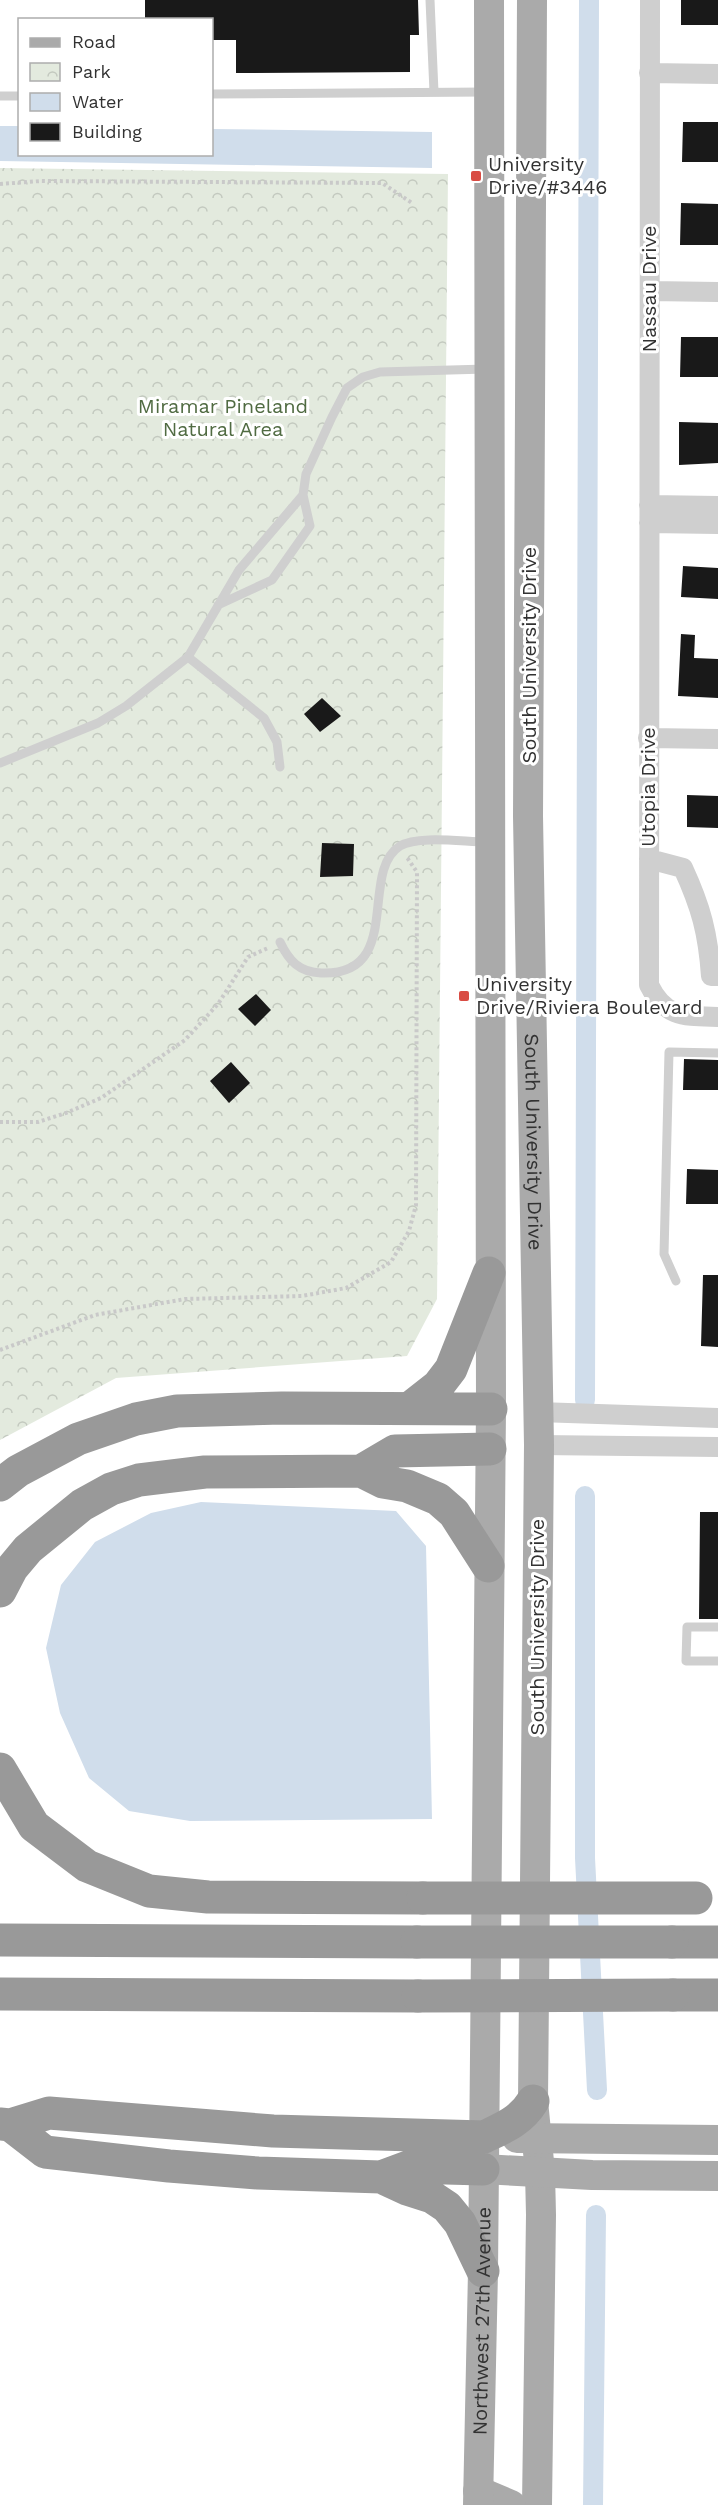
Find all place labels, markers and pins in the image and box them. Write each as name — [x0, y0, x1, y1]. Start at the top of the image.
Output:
place label: University Drive/#3446 — [488, 152, 608, 199]
marker: University Drive/#3446 — [469, 169, 483, 183]
place label: University Drive/Riviera Boulevard — [476, 972, 702, 1019]
marker: University Drive/Riviera Boulevard — [457, 989, 471, 1003]

